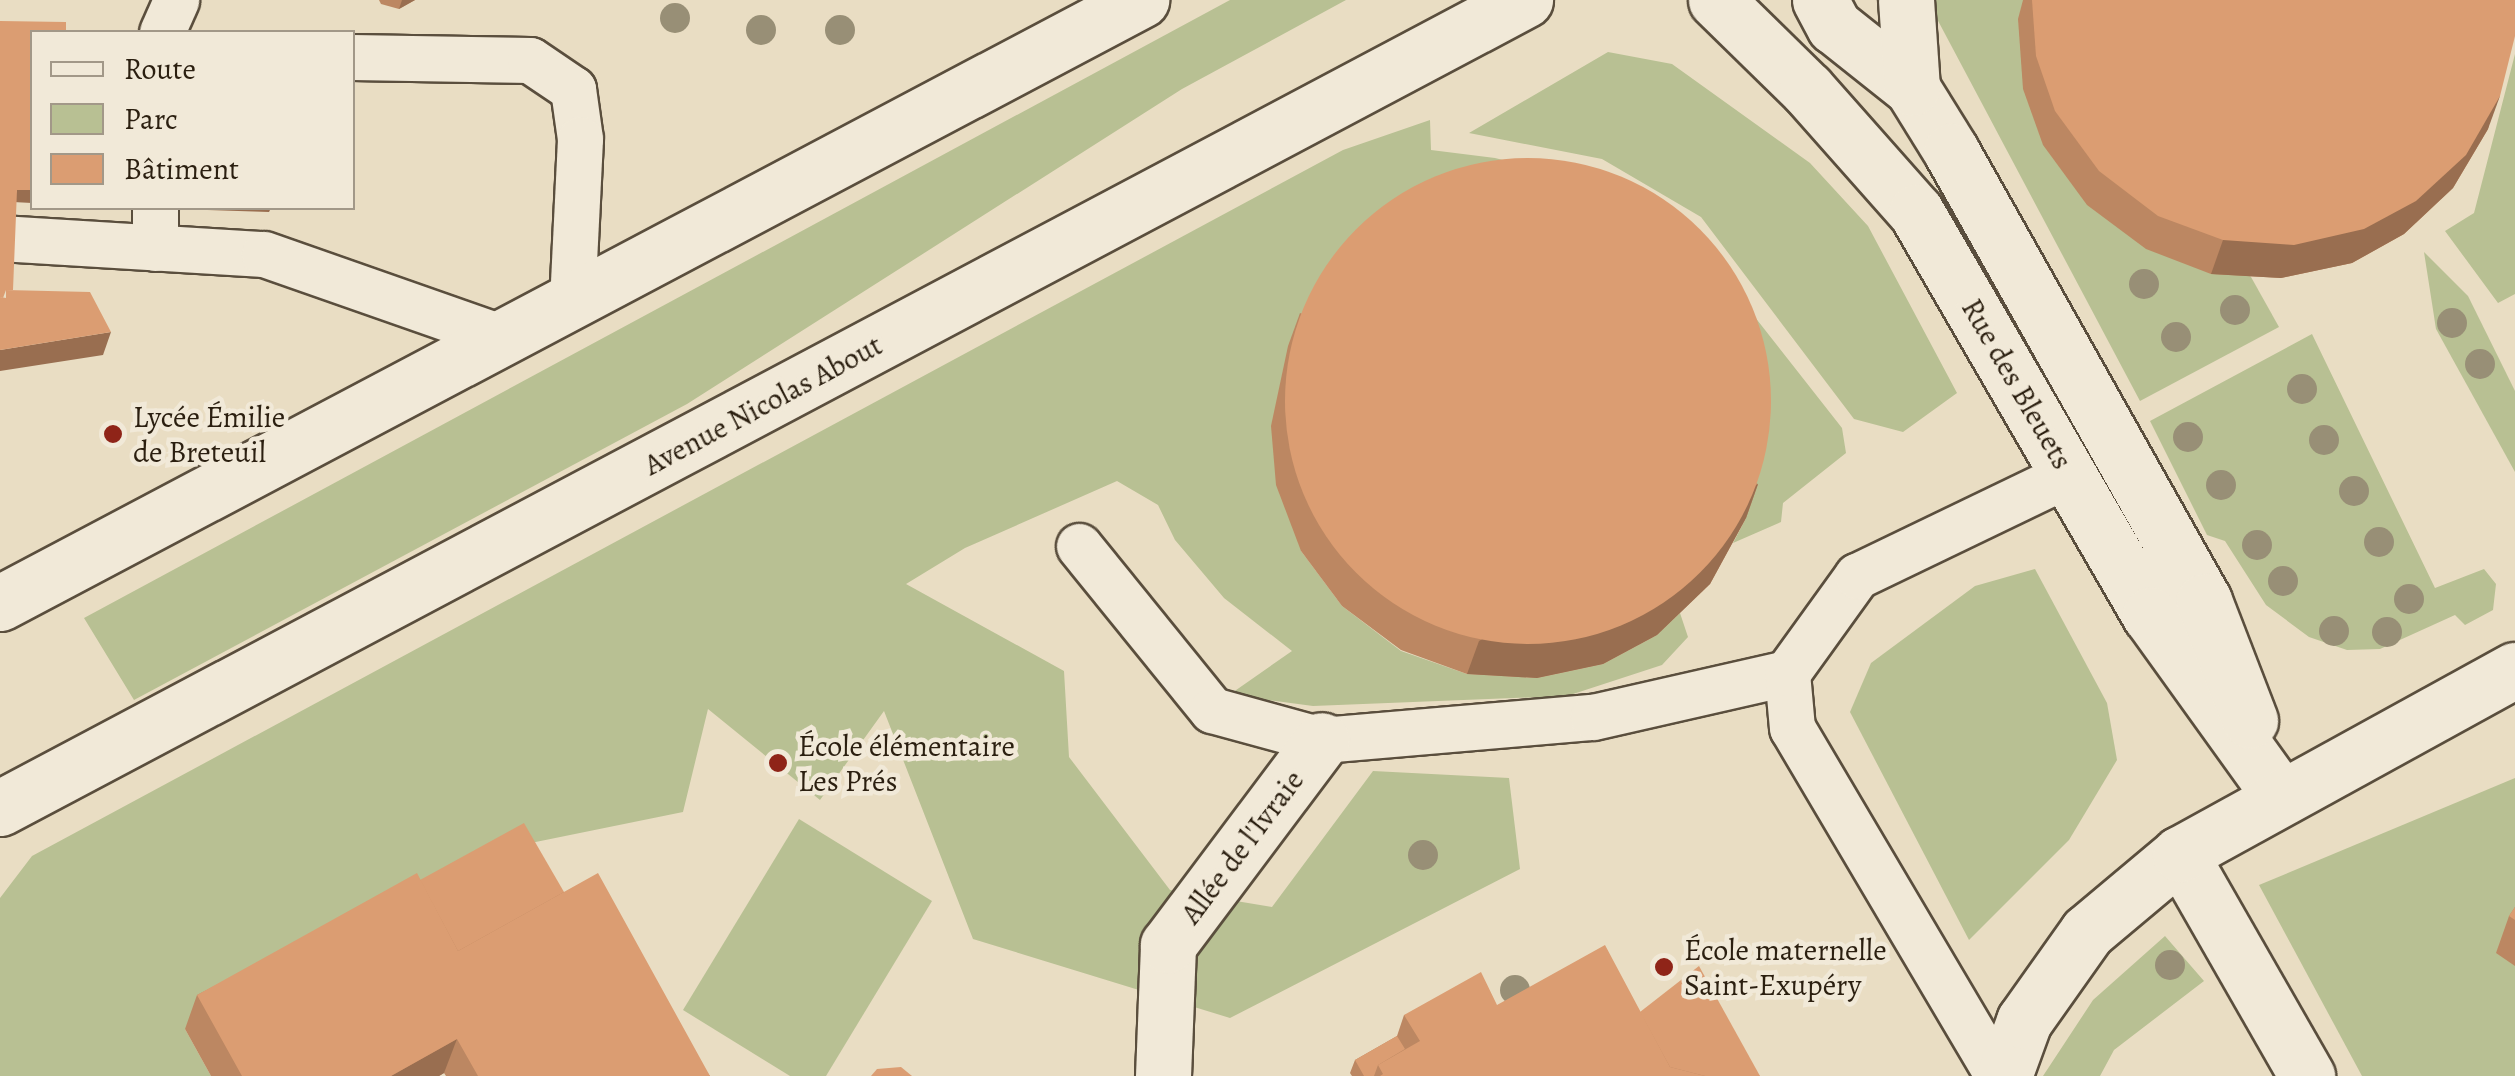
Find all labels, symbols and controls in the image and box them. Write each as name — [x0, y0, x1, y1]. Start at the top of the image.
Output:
legend — [30, 30, 355, 210]
text: Route — [124, 49, 196, 89]
text: Parc — [124, 99, 178, 139]
text: Bâtiment — [124, 149, 239, 189]
street label: Rue des Bleuets — [1954, 292, 2080, 476]
street label: Avenue Nicolas About — [638, 327, 888, 483]
place label: Lycée Émilie de Breteuil — [133, 399, 285, 470]
marker: Lycée Émilie de Breteuil — [102, 423, 124, 445]
place label: École élémentaire Les Prés — [798, 728, 1015, 798]
marker: École élémentaire Les Prés — [767, 752, 789, 774]
street label: Allée de l'Ivraie — [1173, 763, 1311, 931]
place label: École maternelle Saint-Exupéry — [1684, 932, 1887, 1002]
marker: École maternelle Saint-Exupéry — [1653, 956, 1675, 978]

